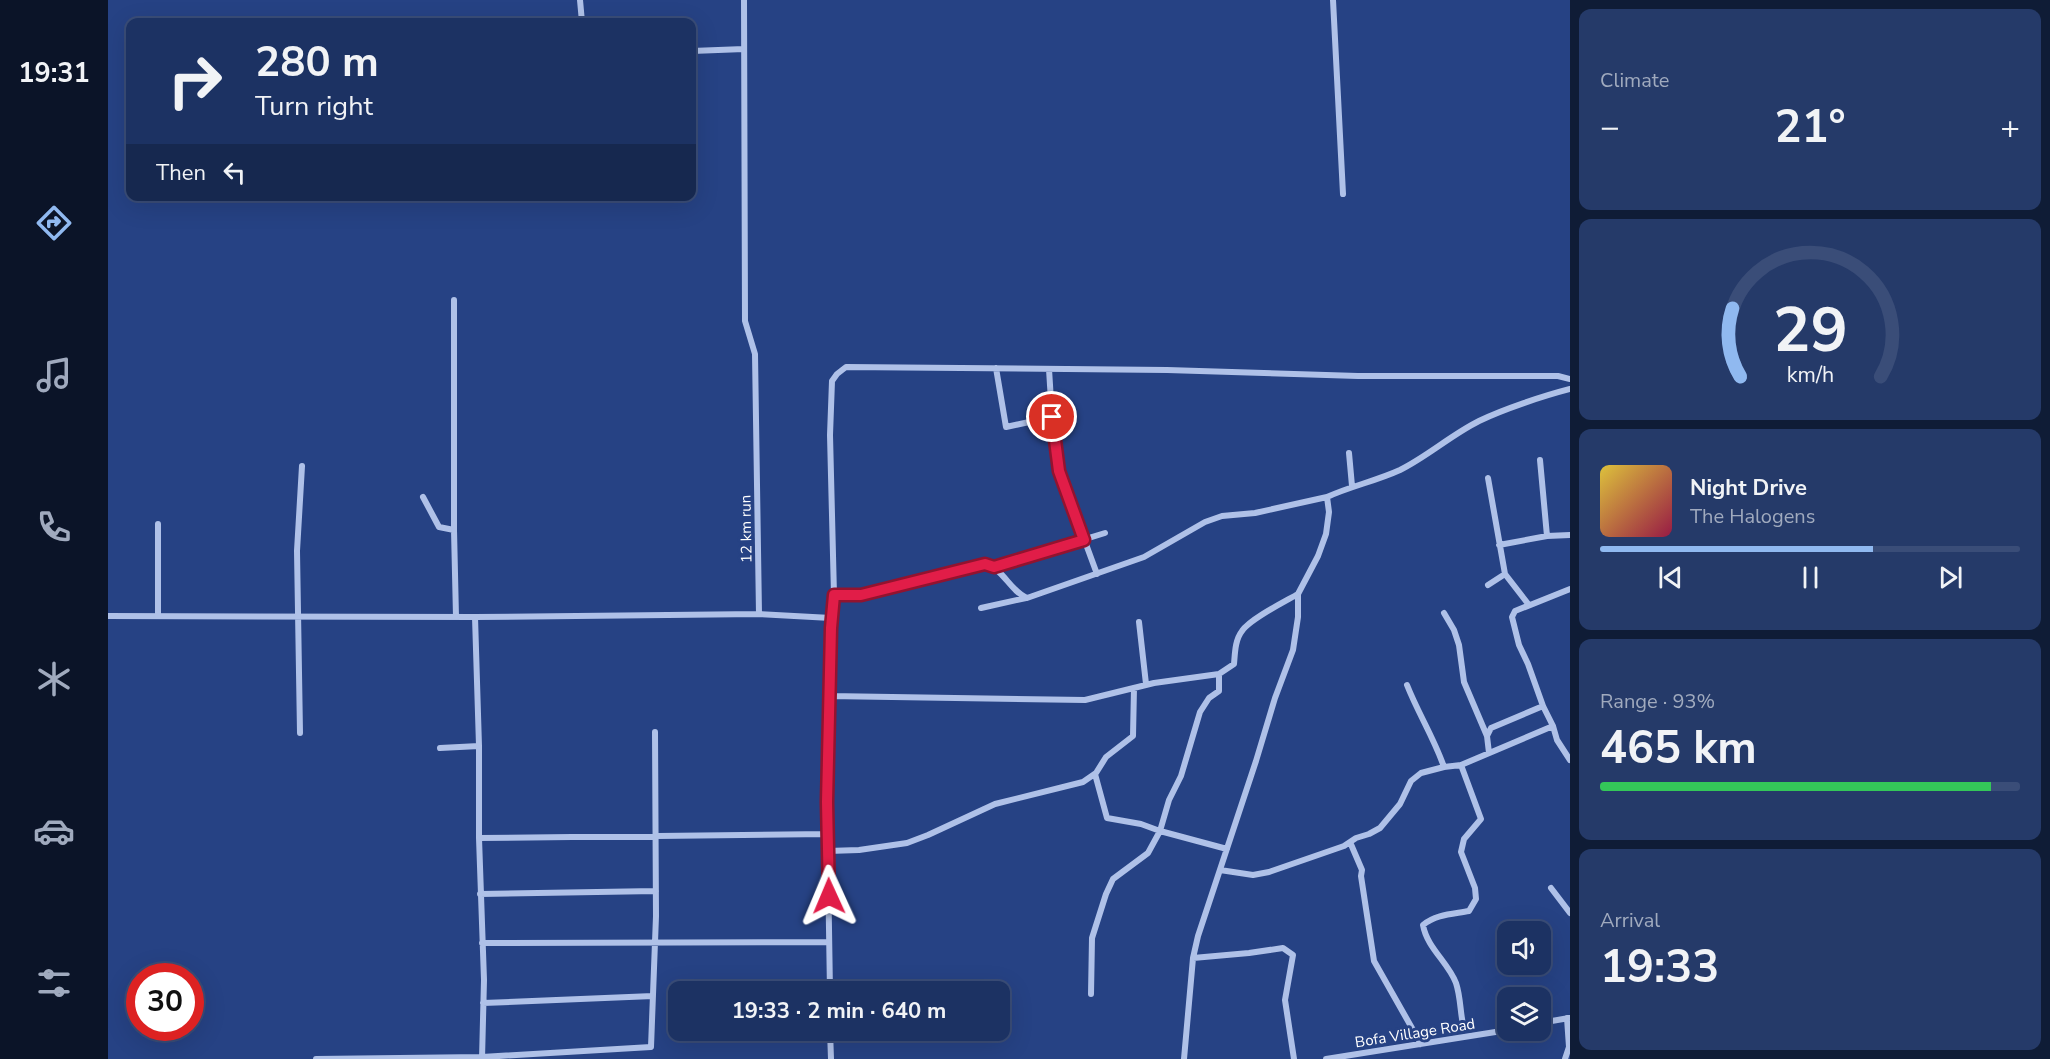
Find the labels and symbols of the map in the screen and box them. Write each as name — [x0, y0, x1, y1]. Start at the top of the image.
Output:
pin — [1026, 391, 1077, 442]
street label: 12 km run — [735, 495, 757, 563]
position arrow — [797, 864, 861, 928]
speed limit sign: 30 — [126, 963, 204, 1041]
street label: Bofa Village Road — [1354, 1014, 1476, 1052]

